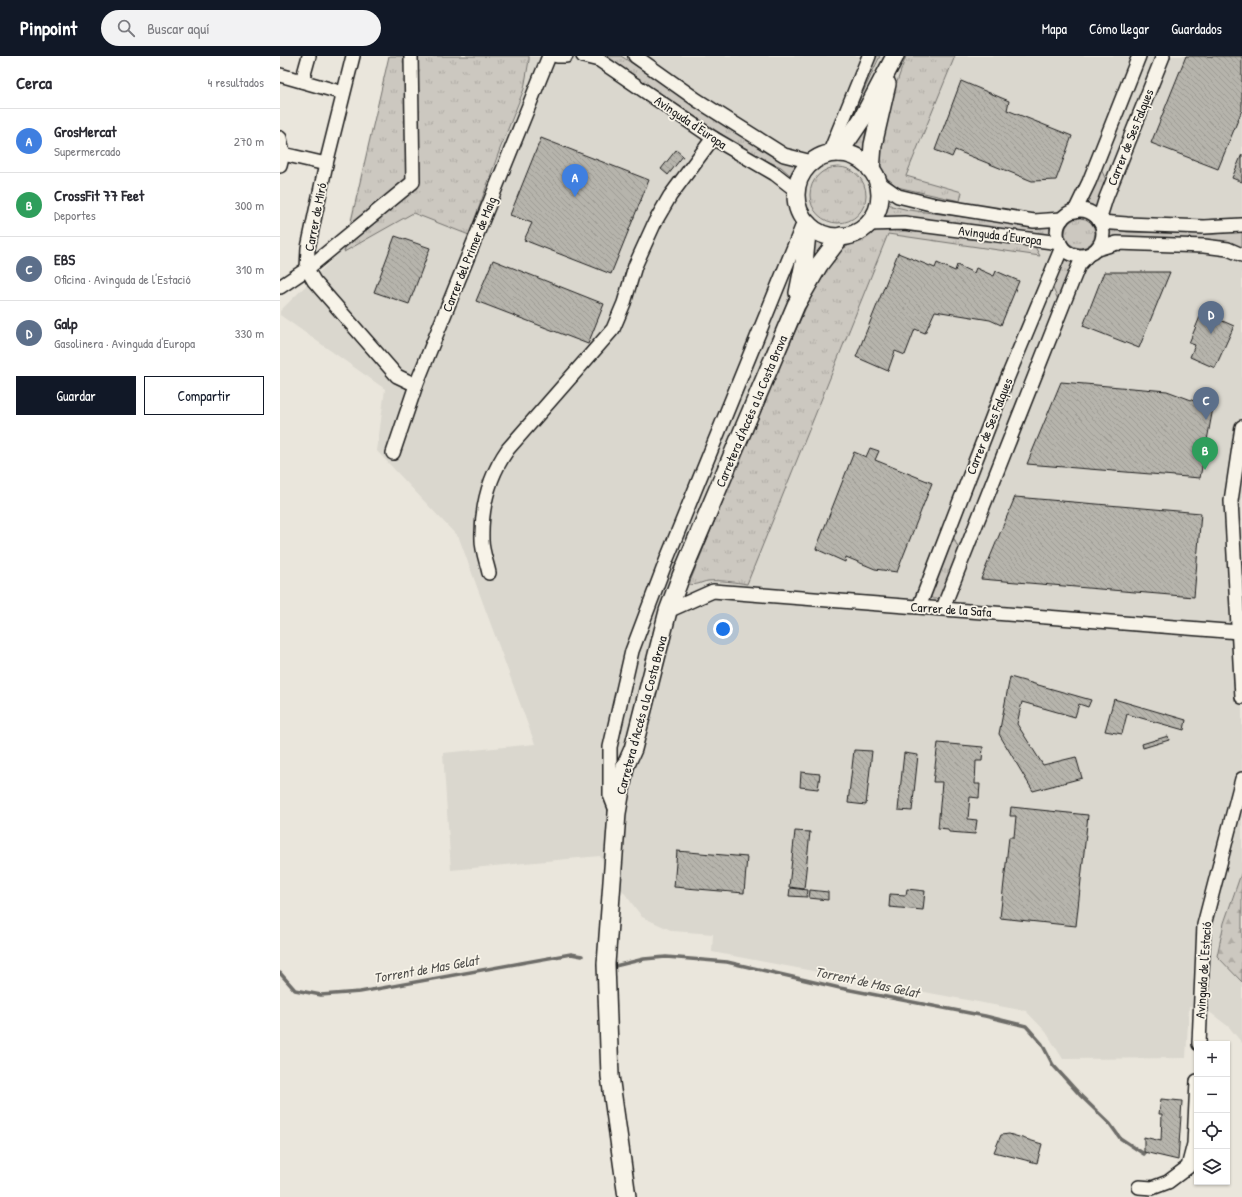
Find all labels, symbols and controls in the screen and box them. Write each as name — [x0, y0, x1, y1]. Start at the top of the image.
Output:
search box — [101, 10, 381, 46]
text: Pinpoint — [20, 15, 77, 41]
icon: search — [115, 17, 137, 39]
text: Buscar aquí — [147, 18, 210, 39]
text: Mapa — [1042, 19, 1067, 38]
text: Cómo llegar — [1089, 19, 1149, 38]
text: Guardados — [1171, 19, 1222, 38]
text: Cerca — [16, 71, 52, 94]
text: 4 resultados — [207, 73, 264, 91]
street label: Carrer de Ses Falques — [1102, 86, 1158, 188]
street label: Avinguda d'Europa — [651, 91, 731, 153]
text: GrosMercat — [54, 121, 116, 142]
text: A — [26, 132, 32, 150]
text: 270 m — [234, 132, 264, 150]
text: Supermercado — [54, 142, 120, 160]
pin: A — [562, 164, 588, 197]
street label: Carrer de Miró — [300, 181, 330, 253]
text: CrossFit 77 Feet — [54, 185, 144, 206]
street label: Carrer del Primer de Maig — [438, 193, 500, 314]
text: B — [26, 196, 32, 214]
text: 300 m — [235, 196, 264, 214]
text: Deportes — [54, 206, 96, 224]
street label: Avinguda d'Europa — [957, 221, 1043, 249]
text: EBS — [54, 249, 75, 270]
text: C — [25, 260, 33, 278]
text: 310 m — [236, 260, 264, 278]
text: Oficina · Avinguda de l'Estació — [54, 270, 191, 288]
pin: D — [1198, 301, 1224, 334]
text: Galp — [54, 313, 78, 334]
text: D — [26, 324, 32, 342]
text: 330 m — [235, 324, 264, 342]
street label: Carretera d'Accés a la Costa Brava — [711, 332, 791, 490]
text: Gasolinera · Avinguda d'Europa — [54, 334, 195, 352]
street label: Carrer de Ses Falques — [961, 375, 1017, 477]
button: Guardar — [16, 376, 136, 415]
button: Compartir — [144, 376, 264, 415]
pin: C — [1193, 387, 1219, 420]
pin: B — [1192, 437, 1218, 470]
street label: Carrer de la Safa — [910, 597, 992, 621]
your location — [713, 619, 733, 639]
street label: Carretera d'Accés a la Costa Brava — [611, 634, 671, 796]
street label: Avinguda de l'Estació — [1191, 921, 1215, 1019]
water label: Torrent de Mas Gelat — [372, 950, 482, 987]
water label: Torrent de Mas Gelat — [813, 961, 923, 1002]
map controls — [1194, 1041, 1230, 1185]
button: + — [1194, 1041, 1230, 1077]
button: − — [1194, 1077, 1230, 1113]
button: locate — [1194, 1113, 1230, 1149]
button: layers — [1194, 1149, 1230, 1185]

